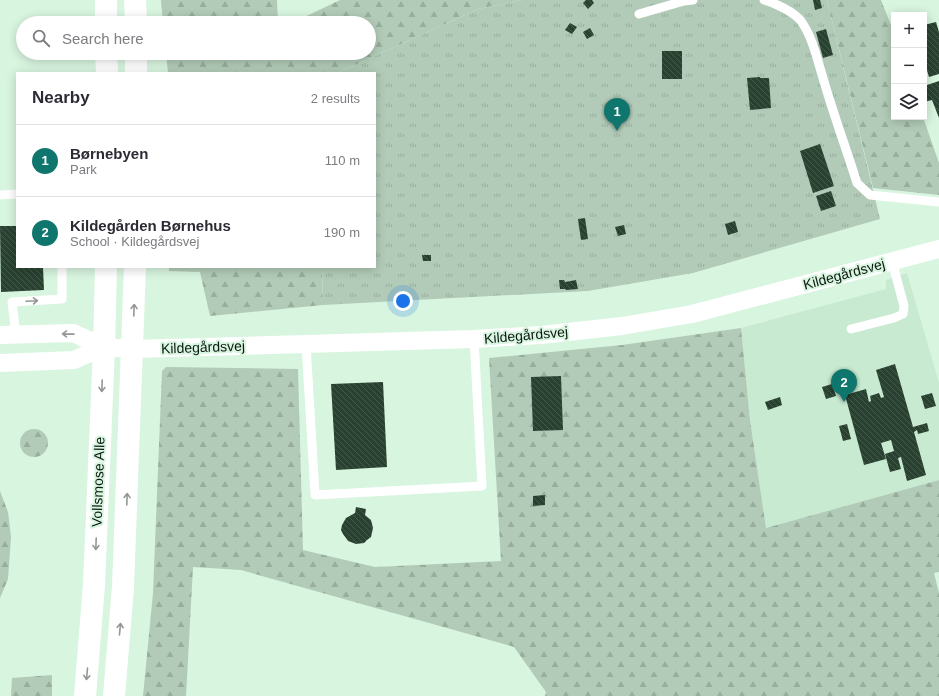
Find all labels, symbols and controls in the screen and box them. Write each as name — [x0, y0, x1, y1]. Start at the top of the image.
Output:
map controls — [891, 12, 927, 120]
button: + — [891, 12, 927, 48]
search box — [16, 16, 376, 60]
icon: search — [30, 27, 52, 49]
text: Search here — [62, 30, 144, 47]
button: − — [891, 48, 927, 84]
button: layers — [891, 84, 927, 120]
text: Nearby — [32, 88, 90, 107]
text: 2 results — [311, 91, 360, 106]
pin: 1 — [604, 98, 630, 131]
text: Børnebyen — [70, 145, 148, 162]
text: 1 — [41, 153, 49, 168]
text: 110 m — [325, 153, 360, 168]
text: Park — [70, 162, 97, 177]
text: Kildegården Børnehus — [70, 217, 231, 234]
text: 2 — [41, 225, 49, 240]
text: 190 m — [324, 225, 360, 240]
text: School · Kildegårdsvej — [70, 234, 199, 249]
street label: Kildegårdsvej — [801, 255, 887, 293]
your location — [393, 291, 413, 311]
one-way arrow — [25, 297, 38, 305]
one-way arrow — [130, 304, 138, 317]
street label: Kildegårdsvej — [483, 323, 569, 347]
one-way arrow — [62, 330, 75, 337]
street label: Kildegårdsvej — [161, 338, 245, 356]
pin: 2 — [831, 369, 857, 402]
one-way arrow — [99, 379, 106, 392]
street label: Vollsmose Alle — [88, 436, 108, 527]
one-way arrow — [123, 493, 131, 506]
one-way arrow — [92, 537, 99, 550]
one-way arrow — [116, 623, 123, 636]
one-way arrow — [83, 667, 90, 680]

